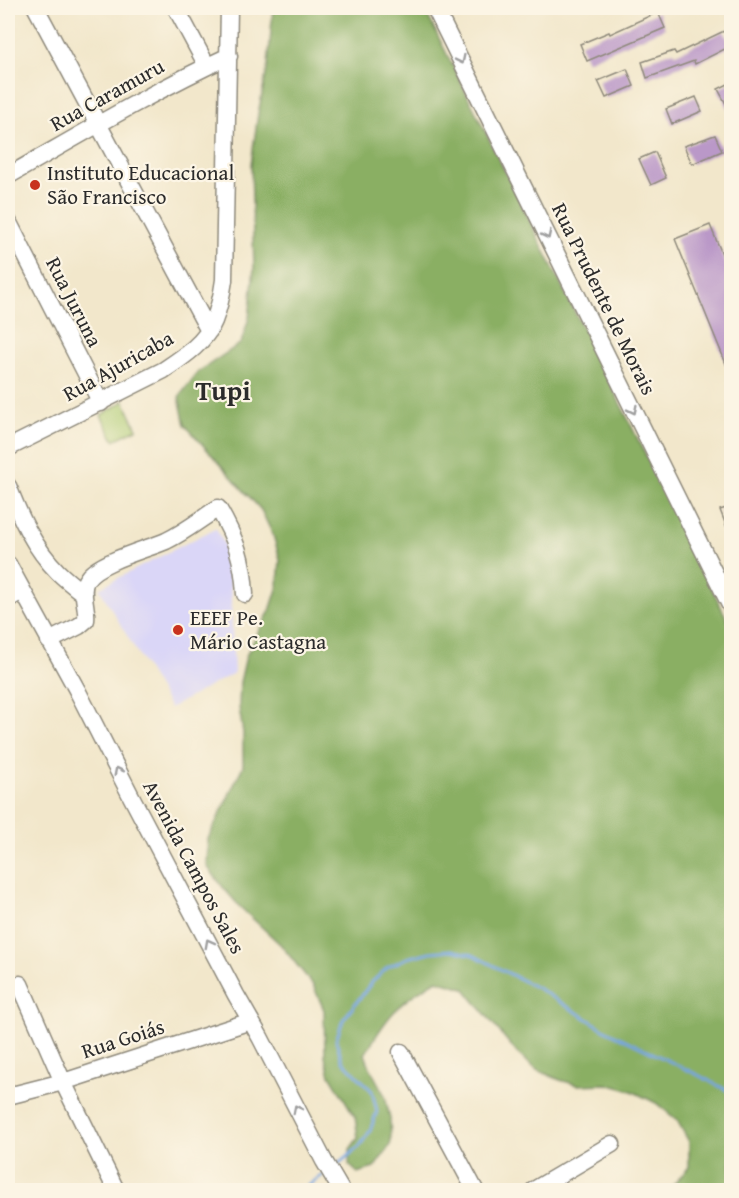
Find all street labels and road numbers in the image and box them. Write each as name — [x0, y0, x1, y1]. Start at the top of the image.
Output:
street label: Rua Caramuru — [44, 50, 170, 139]
street label: Rua Prudente de Morais — [544, 197, 664, 400]
street label: Rua Juruna — [38, 251, 110, 352]
street label: Rua Ajuricaba — [57, 322, 179, 409]
street label: Avenida Campos Sales — [136, 774, 253, 959]
street label: Rua Goiás — [78, 1011, 168, 1066]

